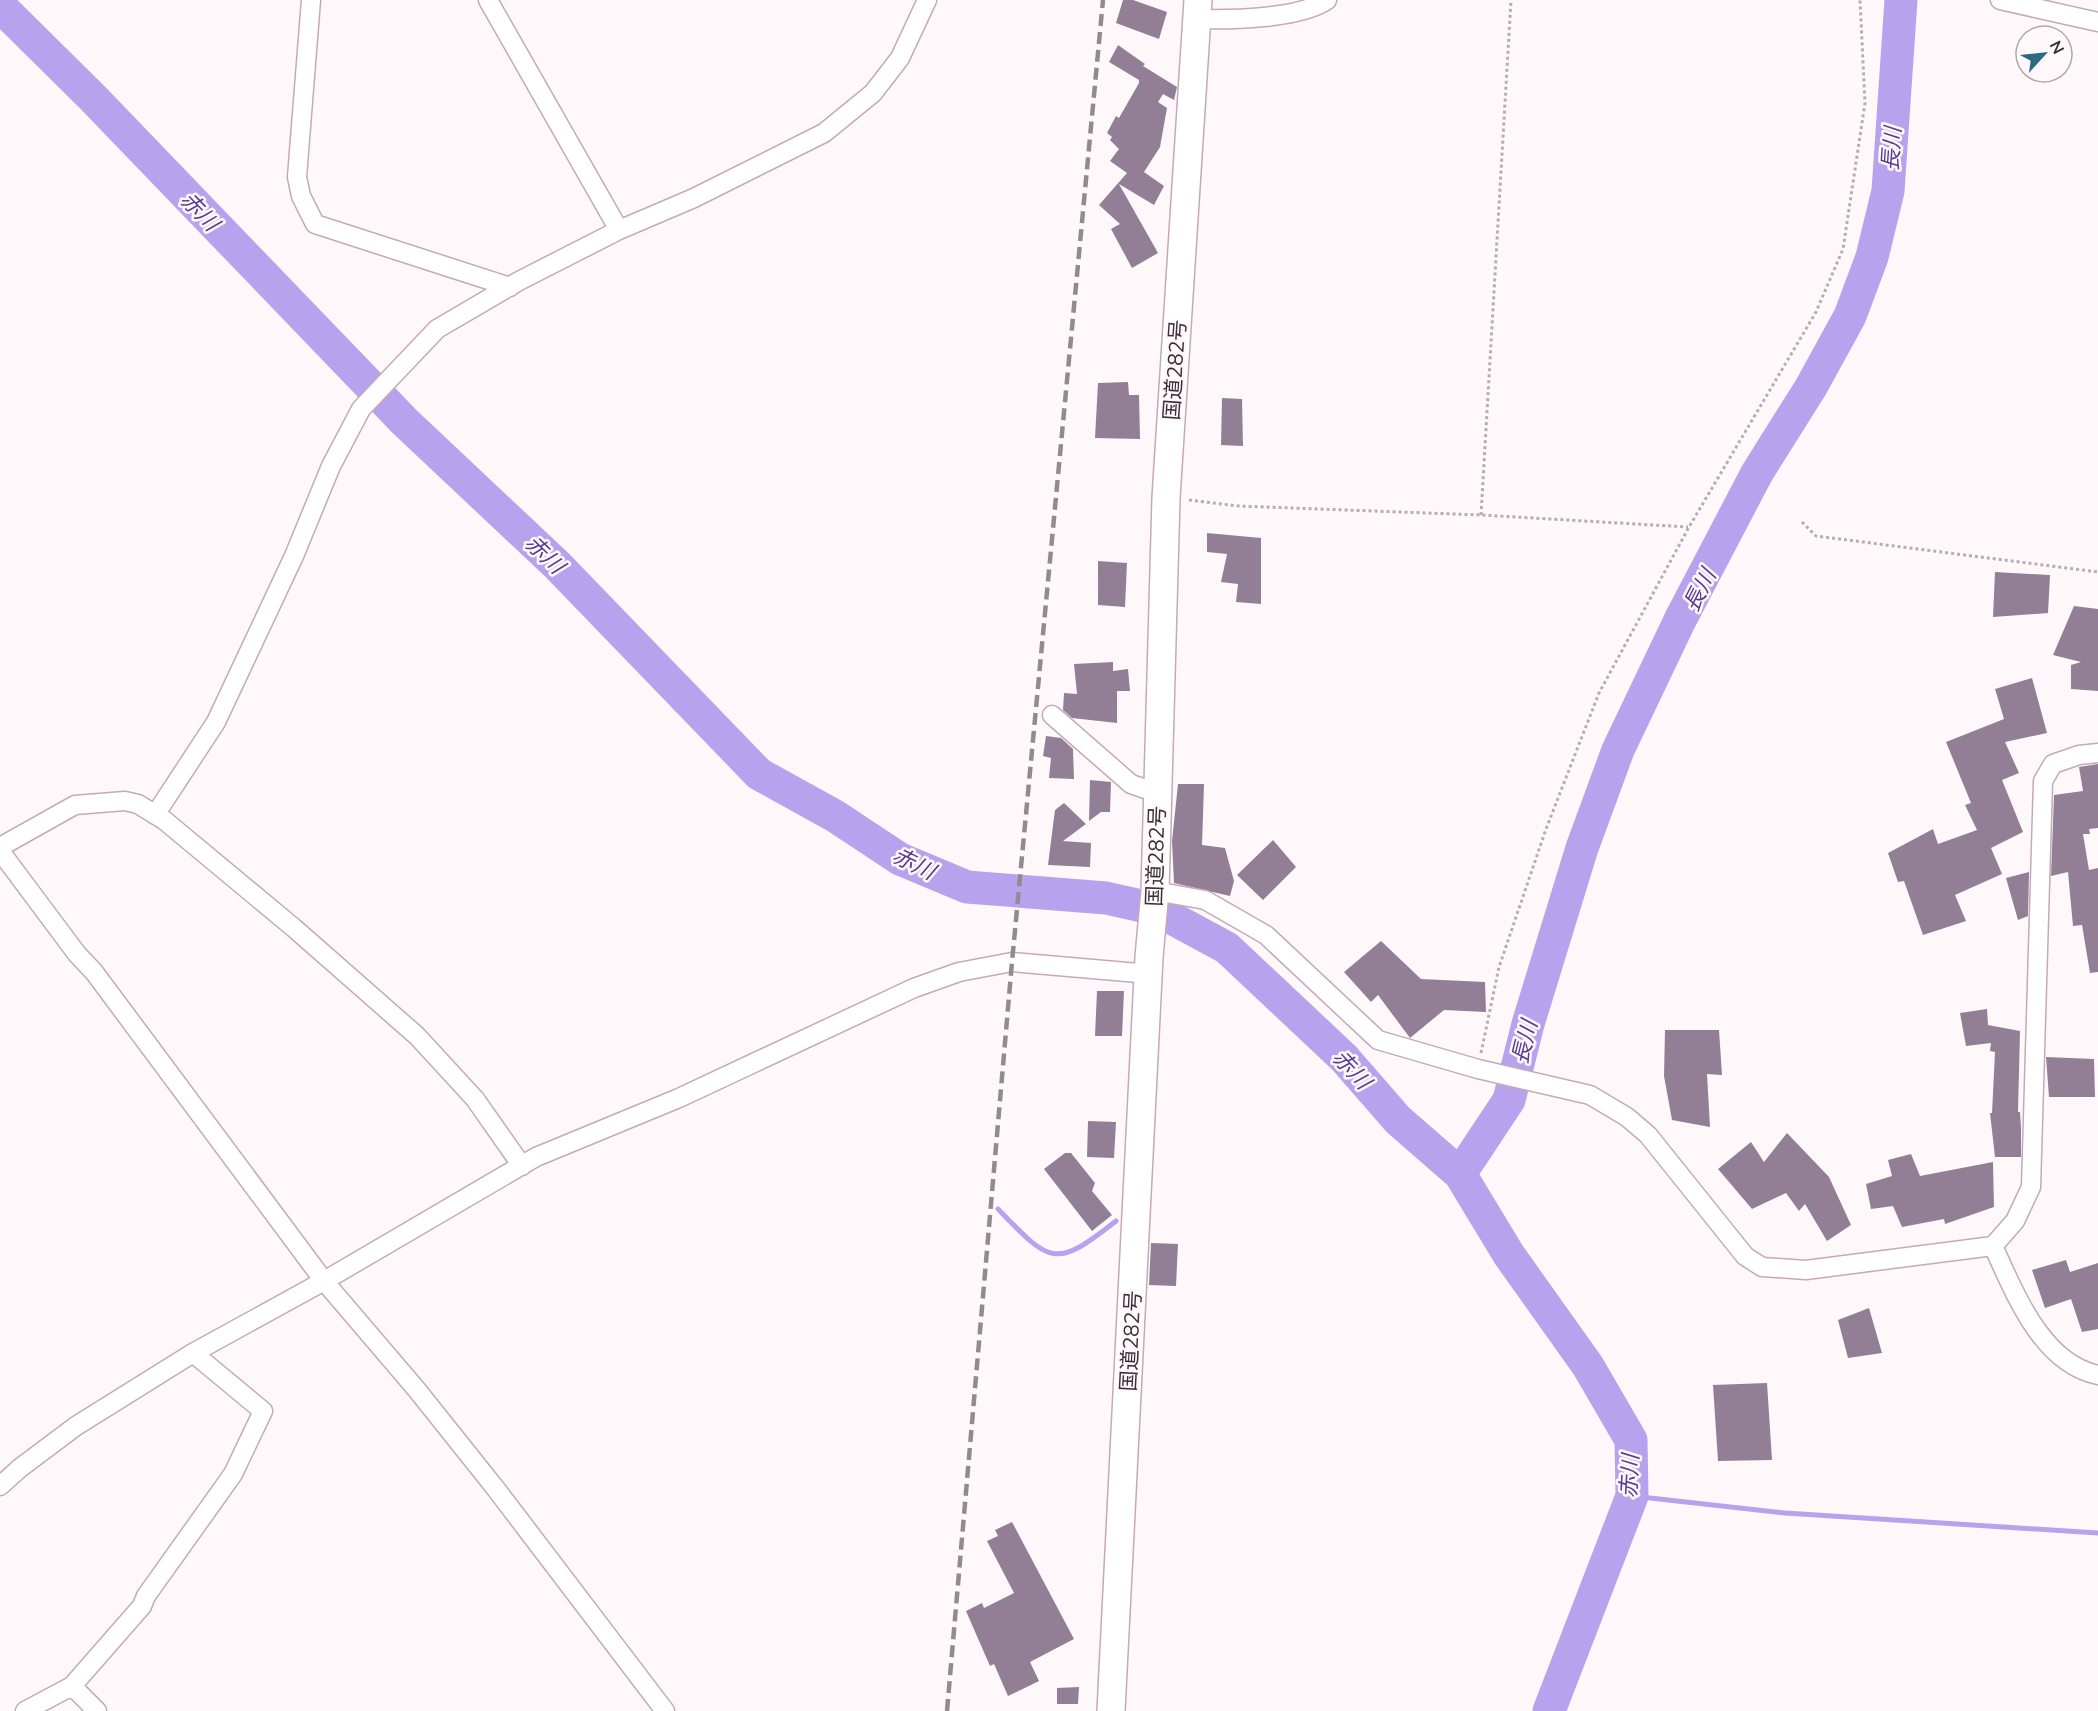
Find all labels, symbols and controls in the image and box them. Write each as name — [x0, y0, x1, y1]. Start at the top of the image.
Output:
north arrow — [2014, 24, 2074, 84]
text: N — [2046, 37, 2069, 57]
water label: 長川 — [1875, 124, 1907, 172]
water label: 赤川 — [175, 185, 227, 238]
street label: 国道282号 — [1158, 319, 1190, 421]
water label: 赤川 — [519, 529, 572, 581]
water label: 長川 — [1677, 562, 1722, 616]
street label: 国道282号 — [1140, 805, 1170, 907]
water label: 赤川 — [888, 841, 942, 886]
water label: 長川 — [1505, 1015, 1543, 1067]
water label: 赤川 — [1327, 1043, 1379, 1096]
street label: 国道282号 — [1114, 1290, 1146, 1392]
water label: 赤川 — [1614, 1451, 1644, 1499]

